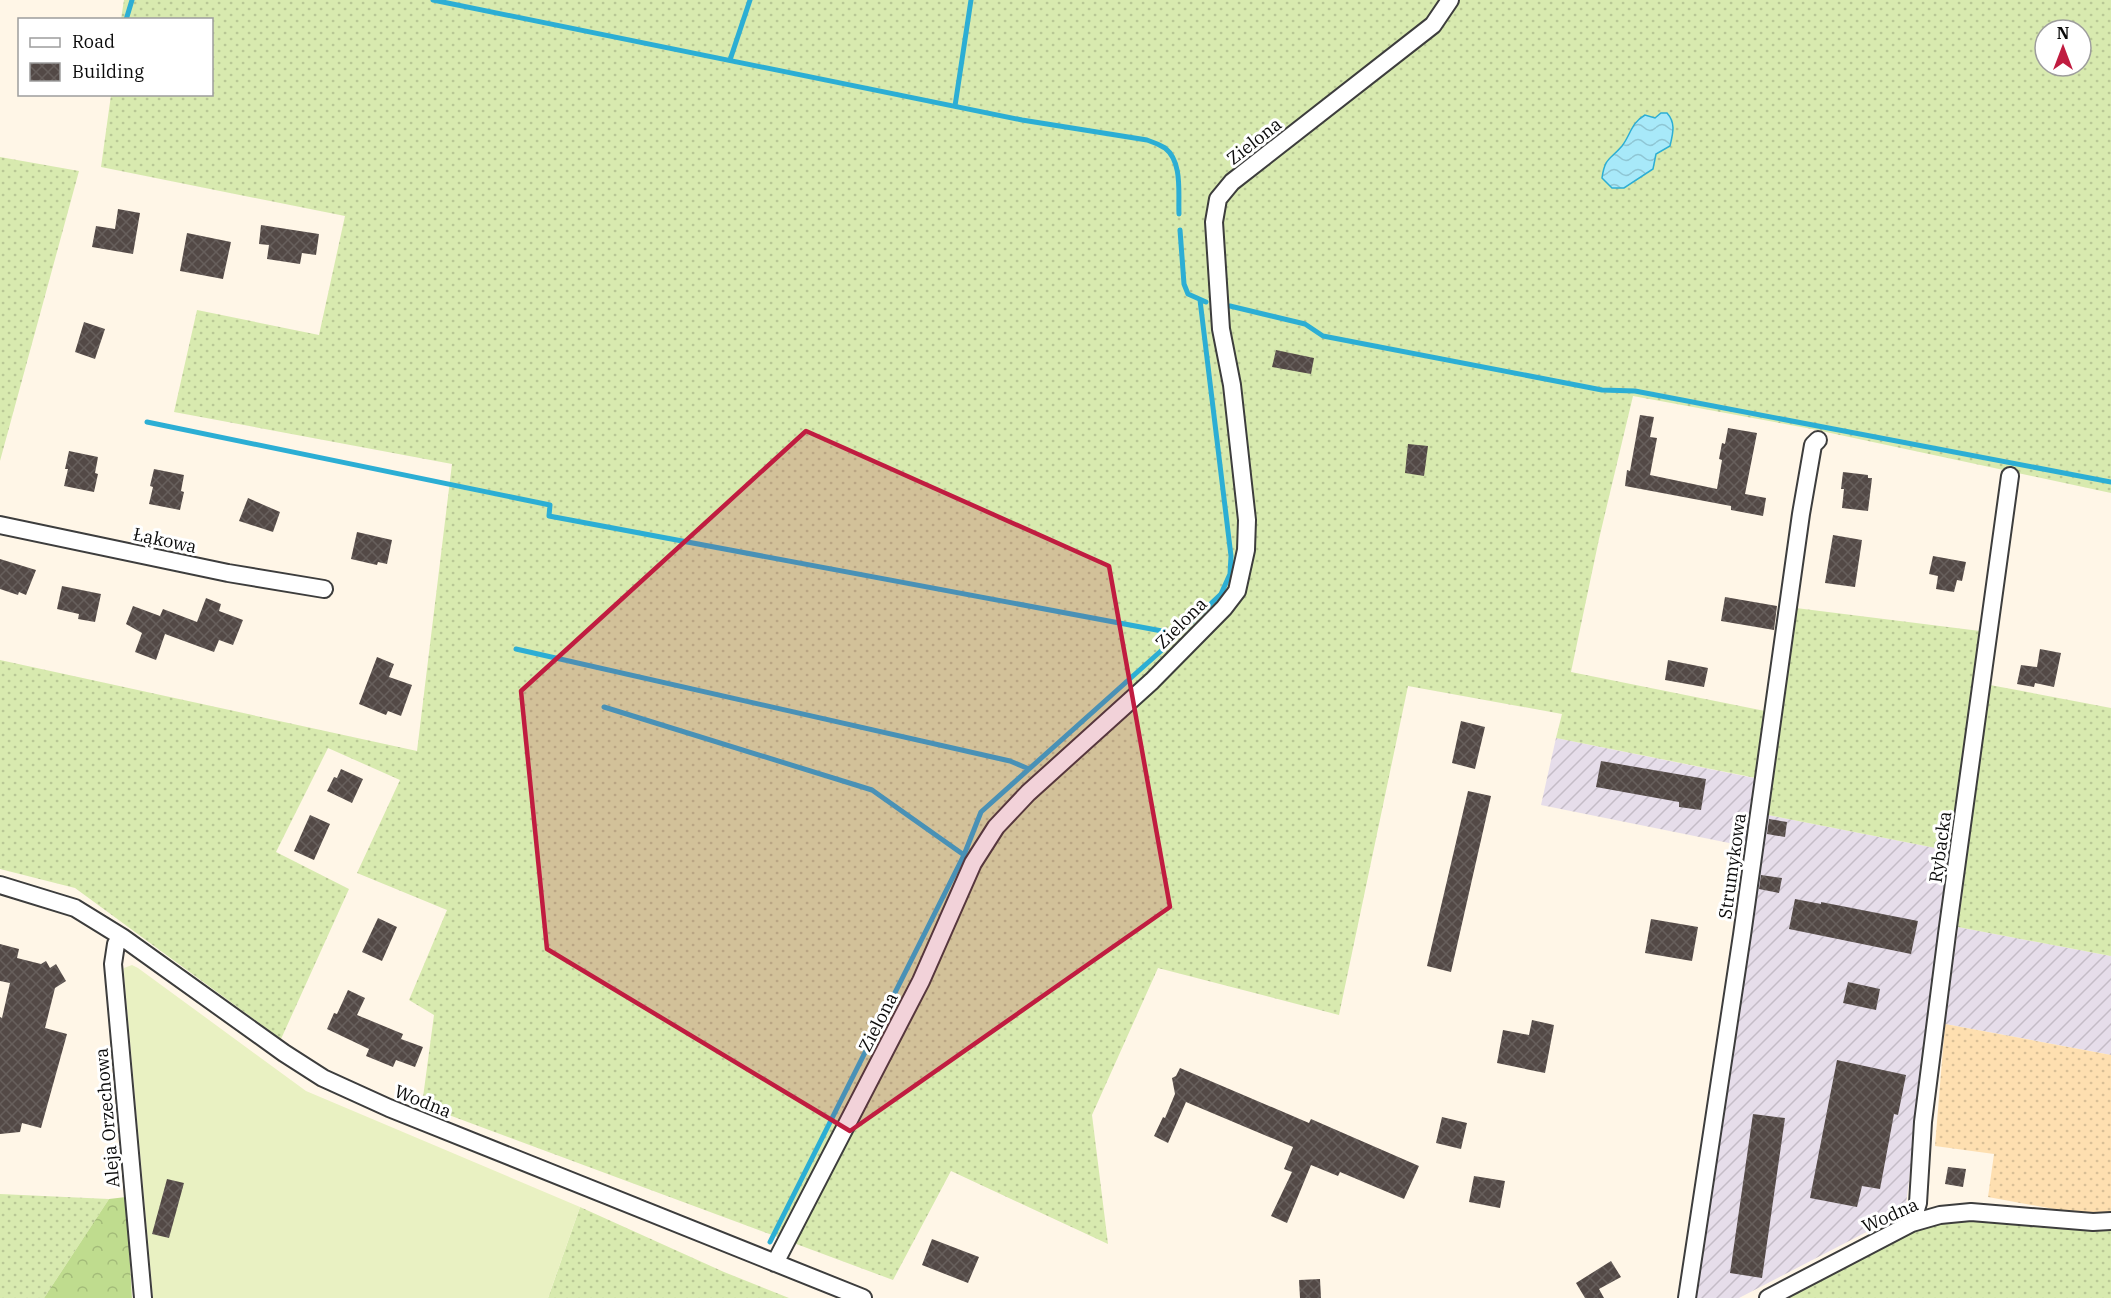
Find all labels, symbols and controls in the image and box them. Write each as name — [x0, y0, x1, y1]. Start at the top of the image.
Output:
legend — [18, 18, 213, 96]
north arrow — [2033, 18, 2093, 78]
text: N — [2057, 23, 2069, 43]
text: Road — [72, 30, 115, 53]
text: Building — [72, 60, 144, 83]
street label: Zielona — [1222, 112, 1286, 170]
street label: Łąkowa — [131, 522, 199, 558]
street label: Zielona — [1150, 592, 1212, 654]
street label: Rybacka — [1924, 810, 1956, 884]
street label: Strumykowa — [1713, 811, 1751, 921]
street label: Zielona — [853, 988, 903, 1056]
street label: Aleja Orzechowa — [89, 1047, 125, 1189]
street label: Wodna — [391, 1079, 455, 1123]
street label: Wodna — [1858, 1192, 1922, 1238]

